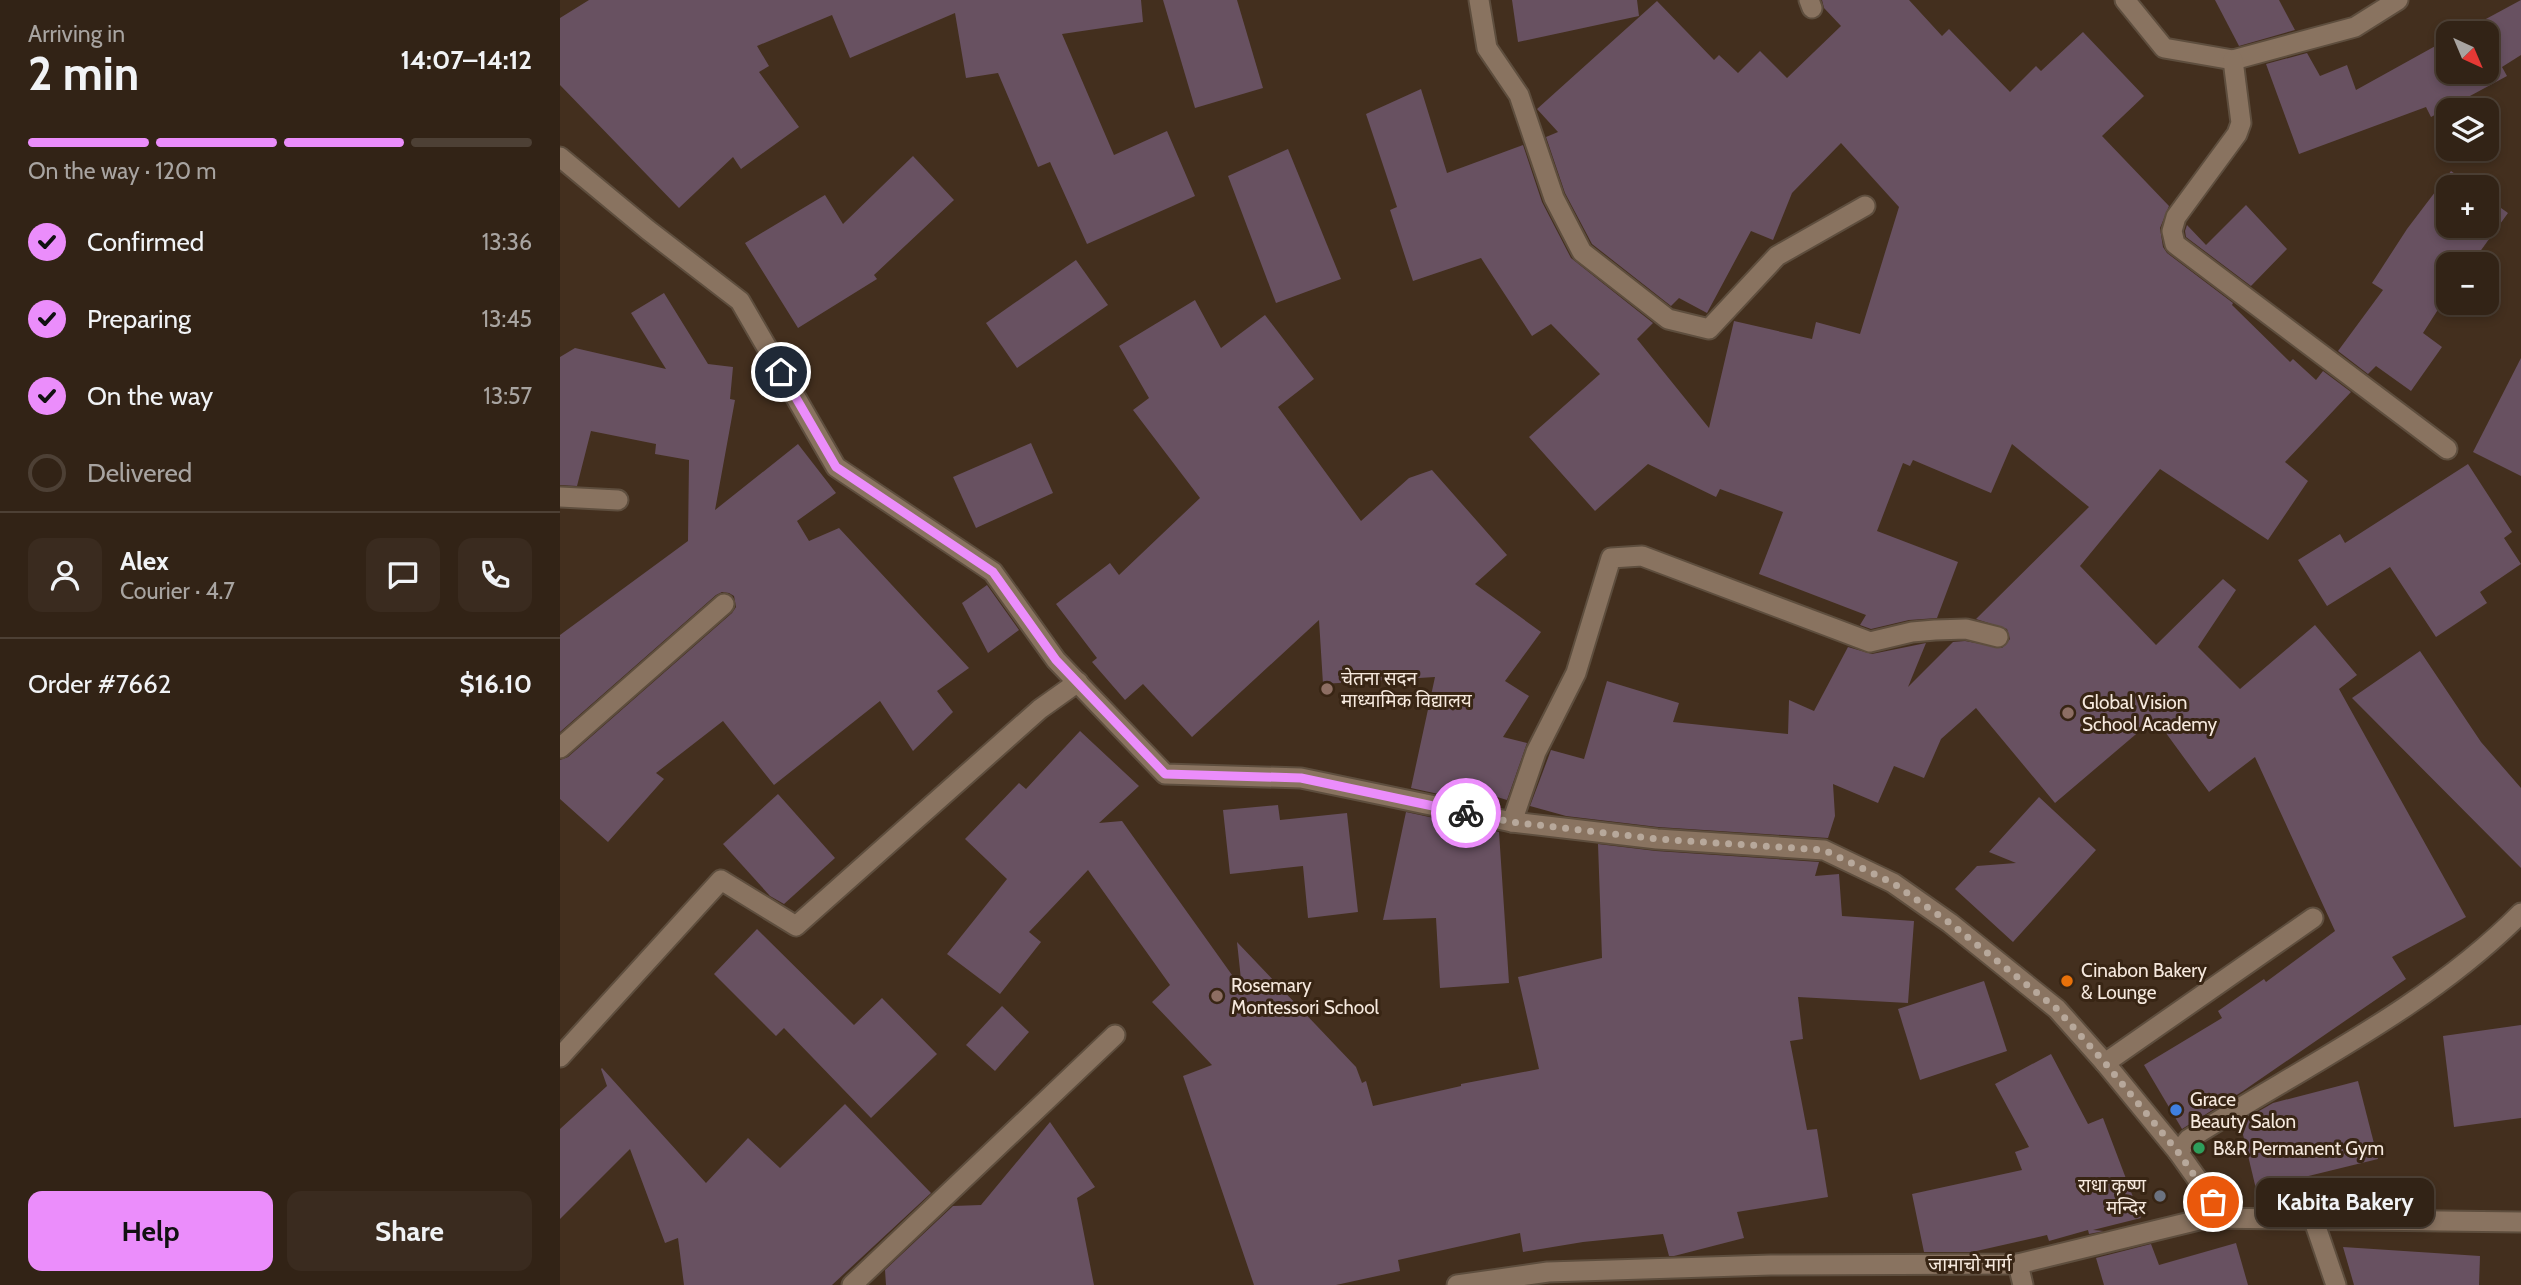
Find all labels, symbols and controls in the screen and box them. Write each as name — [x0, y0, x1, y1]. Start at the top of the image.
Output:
text: Arriving in — [28, 20, 125, 48]
north arrow — [2436, 21, 2499, 84]
map controls — [2436, 21, 2499, 315]
text: 14:07–14:12 — [400, 44, 532, 76]
text: 2 min — [28, 46, 139, 102]
button: layers — [2436, 98, 2499, 161]
text: On the way · 120 m — [28, 157, 216, 185]
button: + — [2436, 175, 2499, 238]
icon: check — [28, 223, 66, 261]
text: Confirmed — [87, 226, 204, 258]
text: 13:36 — [482, 228, 532, 256]
button: − — [2436, 252, 2499, 315]
icon: check — [28, 300, 66, 338]
text: Preparing — [87, 303, 191, 335]
text: 13:45 — [482, 305, 532, 333]
pin — [751, 342, 811, 402]
icon: home — [762, 353, 800, 391]
icon: check — [28, 377, 66, 415]
text: On the way — [87, 380, 213, 412]
text: 13:57 — [483, 382, 532, 410]
text: Delivered — [87, 457, 192, 489]
button: person — [28, 538, 102, 612]
button: chat — [366, 538, 440, 612]
button: phone — [458, 538, 532, 612]
text: Alex — [120, 545, 169, 577]
text: Courier · 4.7 — [120, 577, 235, 605]
place label: चेतना सदन माध्यामिक विद्यालय — [1341, 667, 1473, 712]
text: Order #7662 — [28, 668, 171, 700]
text: $16.10 — [459, 668, 532, 700]
marker: चेतना सदन माध्यामिक विद्यालय — [1319, 681, 1335, 697]
place label: Global Vision School Academy — [2082, 691, 2218, 736]
marker: Global Vision School Academy — [2060, 705, 2076, 721]
courier — [1431, 778, 1501, 848]
icon: bike — [1447, 794, 1485, 832]
place label: Cinabon Bakery & Lounge — [2081, 959, 2207, 1004]
marker: Cinabon Bakery & Lounge — [2059, 973, 2075, 989]
place label: Rosemary Montessori School — [1231, 974, 1380, 1019]
marker: Rosemary Montessori School — [1209, 988, 1225, 1004]
place label: Grace Beauty Salon — [2190, 1088, 2296, 1133]
marker: Grace Beauty Salon — [2168, 1102, 2184, 1118]
place label: B&R Permanent Gym — [2213, 1137, 2384, 1160]
marker: B&R Permanent Gym — [2191, 1140, 2207, 1156]
pin — [2183, 1172, 2243, 1232]
place label: राधा कृष्ण मन्दिर — [2078, 1174, 2147, 1219]
callout: Kabita Bakery — [2255, 1178, 2433, 1226]
icon: bag — [2194, 1183, 2232, 1221]
marker: राधा कृष्ण मन्दिर — [2152, 1188, 2168, 1204]
text: Kabita Bakery — [2276, 1188, 2414, 1216]
button: Help — [28, 1191, 273, 1271]
button: Share — [287, 1191, 532, 1271]
street label: जामाचो मार्ग — [1928, 1253, 2013, 1276]

